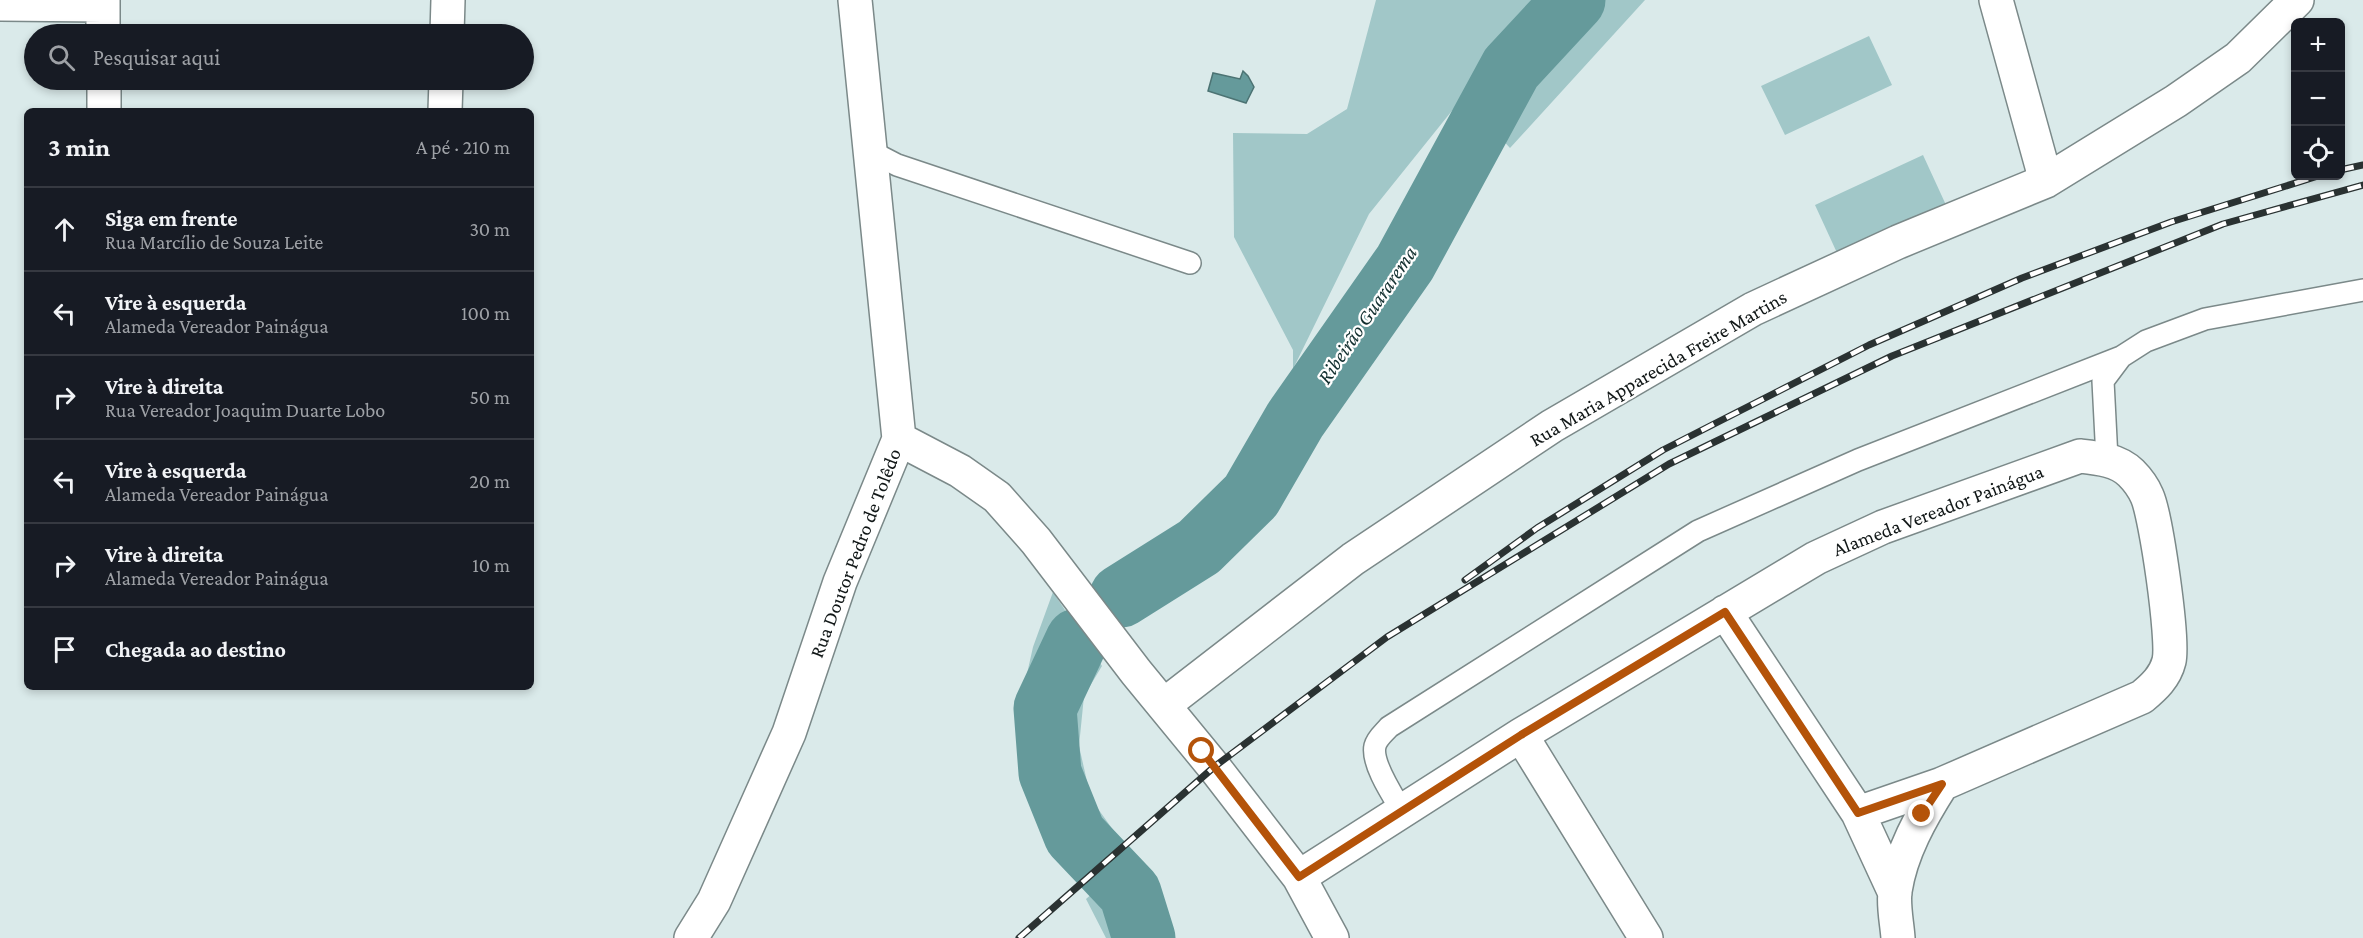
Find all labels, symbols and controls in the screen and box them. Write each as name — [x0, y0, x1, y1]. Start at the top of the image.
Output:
map controls — [2291, 18, 2345, 180]
button: + — [2291, 18, 2345, 72]
search box — [24, 24, 534, 90]
icon: search — [45, 41, 78, 74]
text: Pesquisar aqui — [93, 45, 220, 70]
button: − — [2291, 72, 2345, 126]
button: locate — [2291, 126, 2345, 180]
text: 3 min — [48, 133, 110, 162]
text: A pé · 210 m — [416, 136, 510, 158]
text: Siga em frente — [105, 206, 238, 231]
icon: ahead — [48, 213, 81, 246]
text: 30 m — [469, 218, 510, 240]
text: Rua Marcílio de Souza Leite — [105, 231, 323, 253]
water label: Ribeirão Guararema — [1312, 242, 1422, 388]
street label: Rua Maria Apparecida Freire Martins — [1526, 285, 1791, 452]
text: Vire à esquerda — [105, 290, 246, 315]
icon: left — [48, 297, 81, 330]
text: 100 m — [461, 302, 510, 324]
text: Alameda Vereador Painágua — [105, 315, 328, 337]
text: Vire à direita — [105, 374, 224, 399]
icon: right — [48, 381, 81, 414]
text: 50 m — [469, 386, 510, 408]
text: Rua Vereador Joaquim Duarte Lobo — [105, 399, 385, 421]
street label: Rua Doutor Pedro de Tolêdo — [805, 445, 905, 661]
text: Vire à esquerda — [105, 458, 246, 483]
street label: Alameda Vereador Painágua — [1830, 460, 2047, 561]
icon: left — [48, 465, 81, 498]
text: 20 m — [469, 470, 510, 492]
text: Alameda Vereador Painágua — [105, 483, 328, 505]
text: Vire à direita — [105, 542, 224, 567]
icon: right — [48, 549, 81, 582]
text: 10 m — [472, 554, 510, 576]
text: Alameda Vereador Painágua — [105, 567, 328, 589]
icon: arrive — [48, 633, 81, 666]
text: Chegada ao destino — [105, 637, 286, 662]
route start — [1188, 737, 1214, 763]
route end — [1908, 800, 1934, 826]

